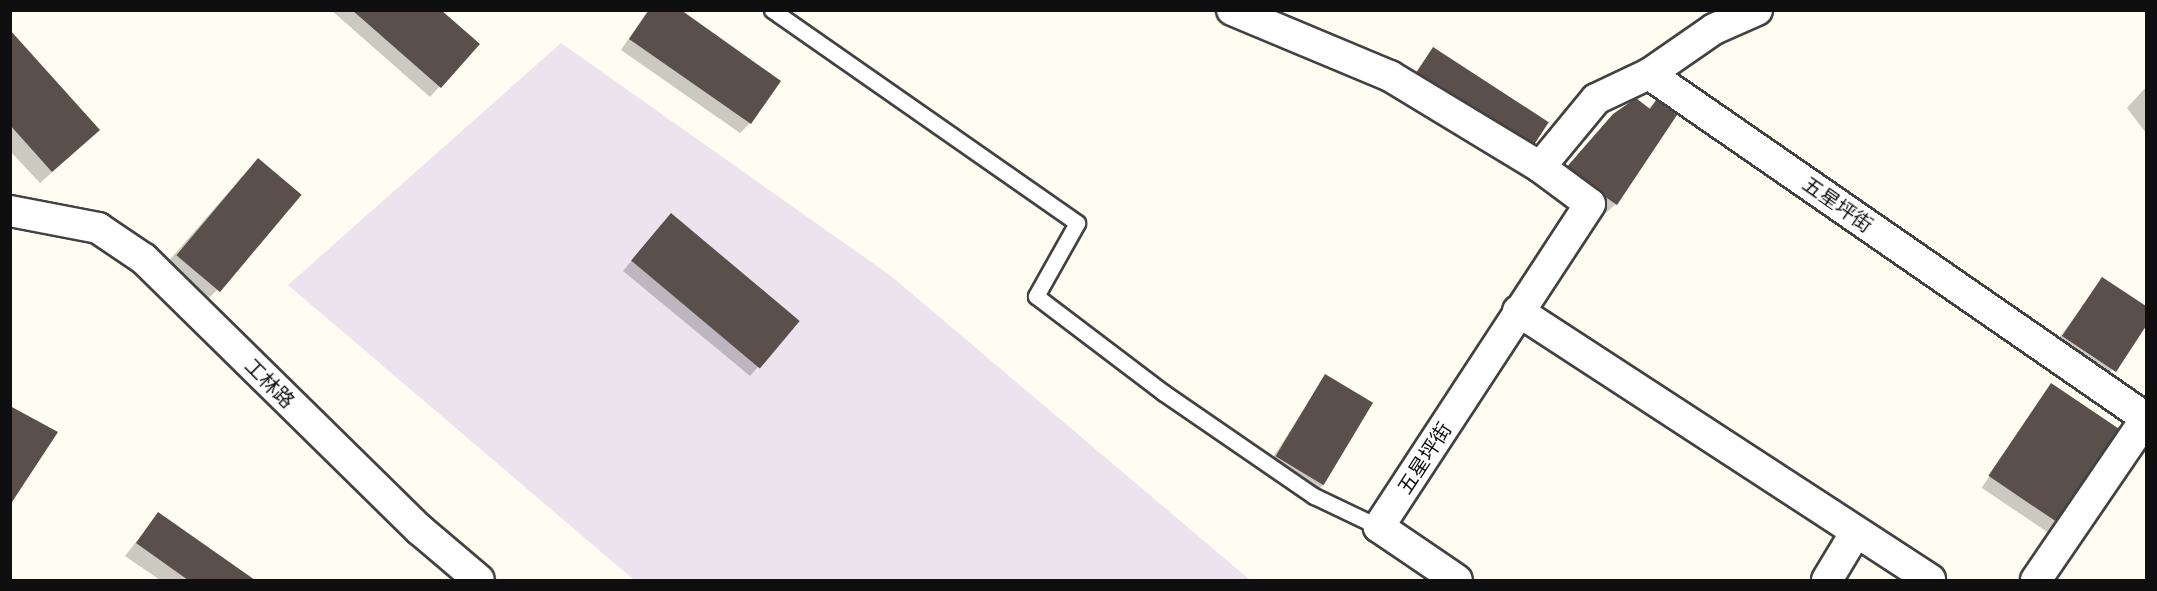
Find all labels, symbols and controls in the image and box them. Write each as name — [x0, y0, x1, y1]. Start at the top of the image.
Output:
street label: 五星坪街 — [1798, 171, 1878, 237]
street label: 工林路 — [240, 353, 300, 413]
street label: 五星坪街 — [1392, 418, 1456, 498]

